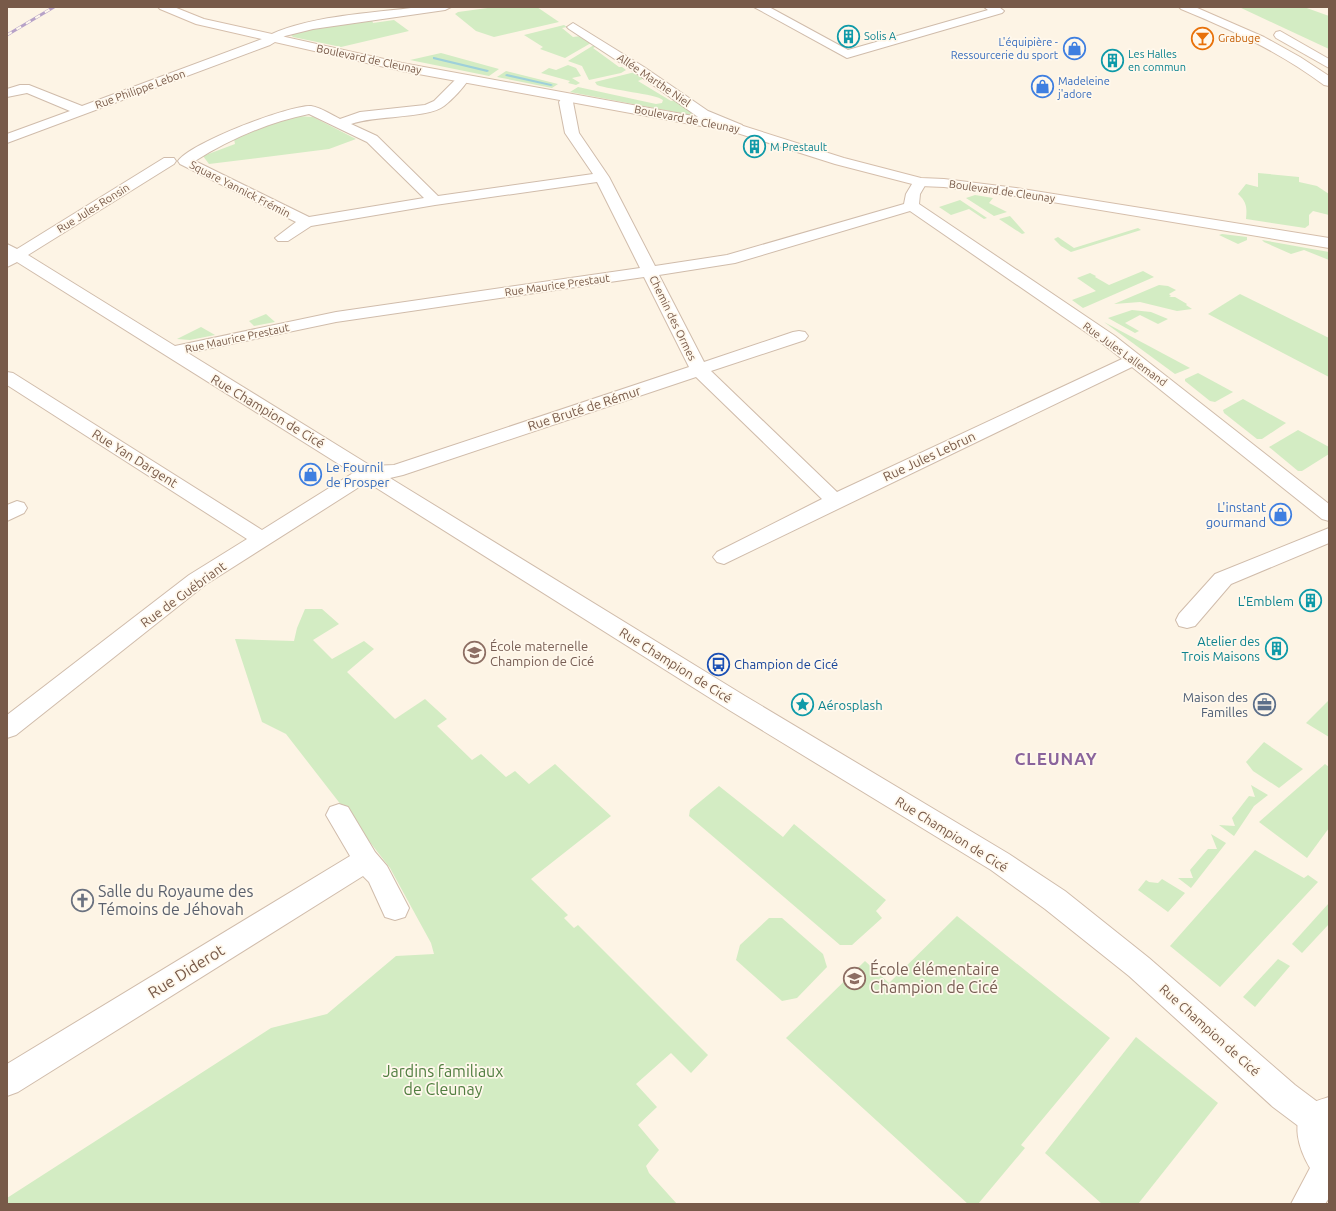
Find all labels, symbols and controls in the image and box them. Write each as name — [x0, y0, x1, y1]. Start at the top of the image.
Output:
building icon: Solis A — [836, 23, 862, 49]
bar icon: Grabuge — [1189, 25, 1215, 51]
place label: Solis A — [864, 30, 897, 42]
place label: Grabuge — [1218, 32, 1260, 44]
shop icon: L'équipière - Ressourcerie du sport — [1061, 35, 1087, 61]
place label: L'équipière - Ressourcerie du sport — [951, 36, 1059, 61]
street label: Boulevard de Cleunay — [315, 42, 423, 76]
building icon: Les Halles en commun — [1099, 47, 1125, 73]
place label: Les Halles en commun — [1128, 48, 1186, 73]
street label: Allée Marthe Niel — [615, 51, 693, 109]
street label: Rue Philippe Lebon — [93, 67, 187, 111]
shop icon: Madeleine j'adore — [1029, 74, 1055, 100]
place label: Madeleine j'adore — [1057, 75, 1110, 100]
street label: Boulevard de Cleunay — [633, 103, 741, 135]
building icon: M Prestault — [741, 134, 767, 160]
place label: M Prestault — [770, 141, 828, 153]
street label: Square Yannick Frémin — [188, 158, 292, 220]
street label: Boulevard de Cleunay — [948, 178, 1057, 204]
street label: Rue Jules Ronsin — [55, 181, 131, 235]
street label: Rue Maurice Prestaut — [504, 272, 611, 298]
street label: Chemin des Ormes — [647, 274, 699, 363]
street label: Rue Jules Lallemand — [1081, 320, 1169, 388]
street label: Rue Maurice Prestaut — [184, 321, 291, 355]
street label: Rue Champion de Cicé — [209, 372, 327, 450]
street label: Rue Bruté de Rémur — [526, 383, 642, 433]
street label: Rue Yan Dargent — [90, 426, 180, 490]
street label: Rue Jules Lebrun — [881, 429, 977, 483]
place label: Le Fournil de Prosper — [326, 460, 389, 489]
shop icon: Le Fournil de Prosper — [297, 461, 323, 487]
place label: L'instant gourmand — [1206, 500, 1266, 529]
shop icon: L'instant gourmand — [1268, 501, 1294, 527]
street label: Rue de Guébriant — [138, 558, 228, 630]
building icon: L'Emblem — [1297, 588, 1323, 614]
place label: L'Emblem — [1238, 594, 1294, 608]
street label: Rue Champion de Cicé — [617, 625, 735, 705]
place label: Atelier des Trois Maisons — [1181, 634, 1260, 663]
building icon: Atelier des Trois Maisons — [1263, 635, 1289, 661]
place label: École maternelle Champion de Cicé — [490, 638, 594, 668]
school or university icon: École maternelle Champion de Cicé — [461, 640, 487, 666]
bus stop icon: Champion de Cicé — [705, 651, 731, 677]
place label: Champion de Cicé — [734, 657, 838, 671]
place label: Maison des Familles — [1183, 690, 1248, 719]
office icon: Maison des Familles — [1251, 691, 1277, 717]
place icon: Aérosplash — [789, 692, 815, 718]
place label: Aérosplash — [818, 698, 883, 712]
district label: CLEUNAY — [1014, 749, 1098, 768]
street label: Rue Champion de Cicé — [893, 794, 1011, 874]
place label: Salle du Royaume des Témoins de Jéhovah — [98, 882, 253, 918]
church icon: Salle du Royaume des Témoins de Jéhovah — [70, 887, 96, 913]
street label: Rue Diderot — [144, 940, 228, 1002]
place label: École élémentaire Champion de Cicé — [870, 958, 999, 996]
school or university icon: École élémentaire Champion de Cicé — [842, 965, 868, 991]
street label: Rue Champion de Cicé — [1157, 981, 1263, 1079]
park label: Jardins familiaux de Cleunay — [383, 1062, 503, 1098]

